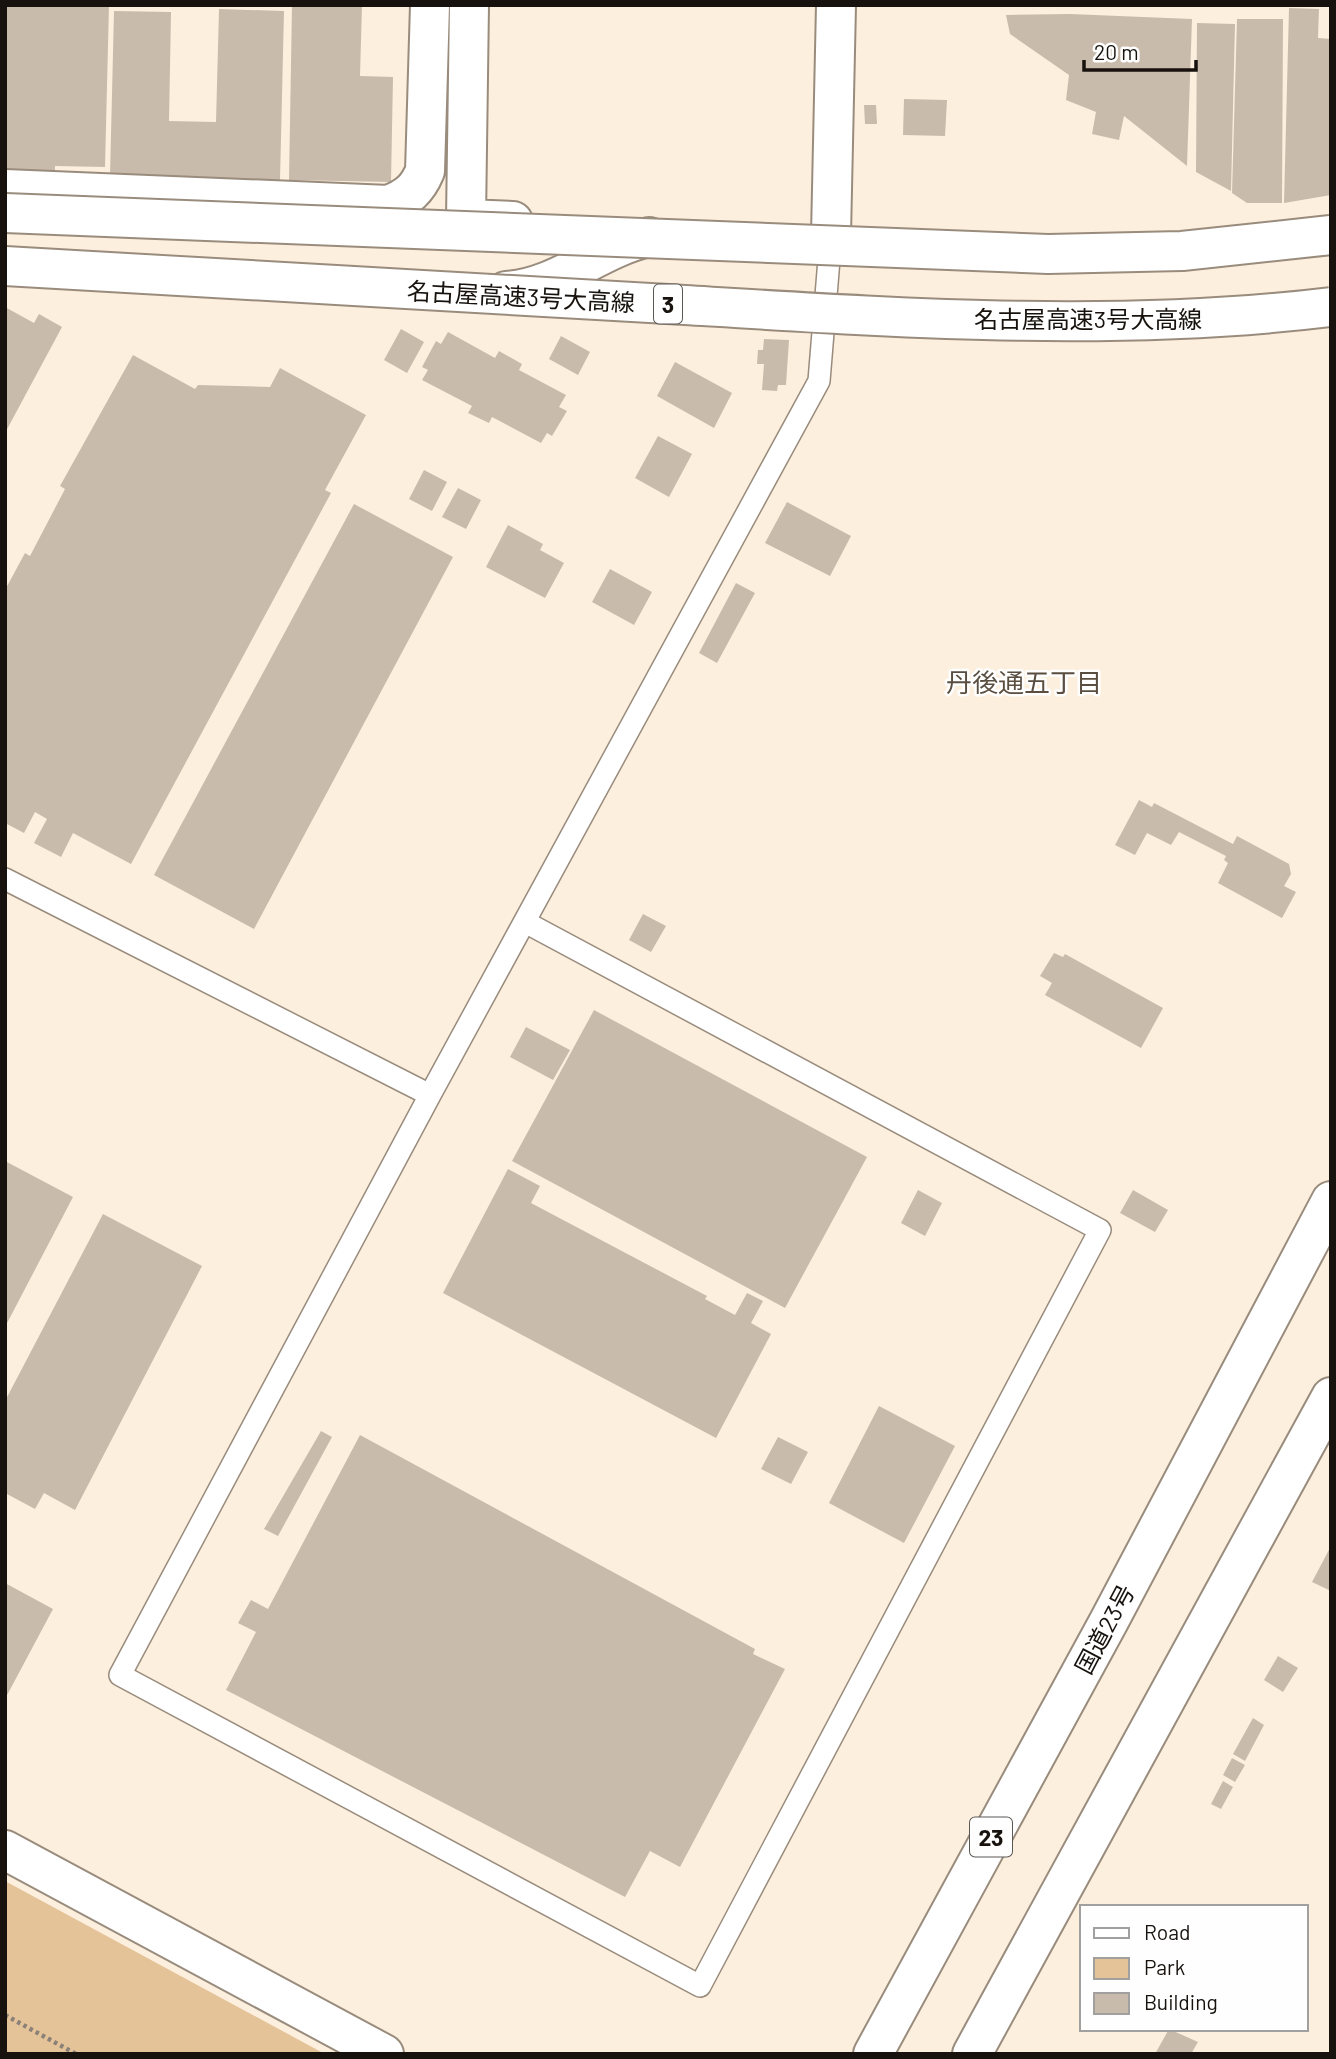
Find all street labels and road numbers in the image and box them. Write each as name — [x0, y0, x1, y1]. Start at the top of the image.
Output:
street label: 名古屋高速3号大高線 — [406, 276, 636, 316]
road number: 3 — [654, 284, 682, 324]
street label: 名古屋高速3号大高線 — [974, 304, 1202, 333]
street label: 国道23号 — [1068, 1579, 1140, 1679]
road number: 23 — [970, 1818, 1012, 1856]

